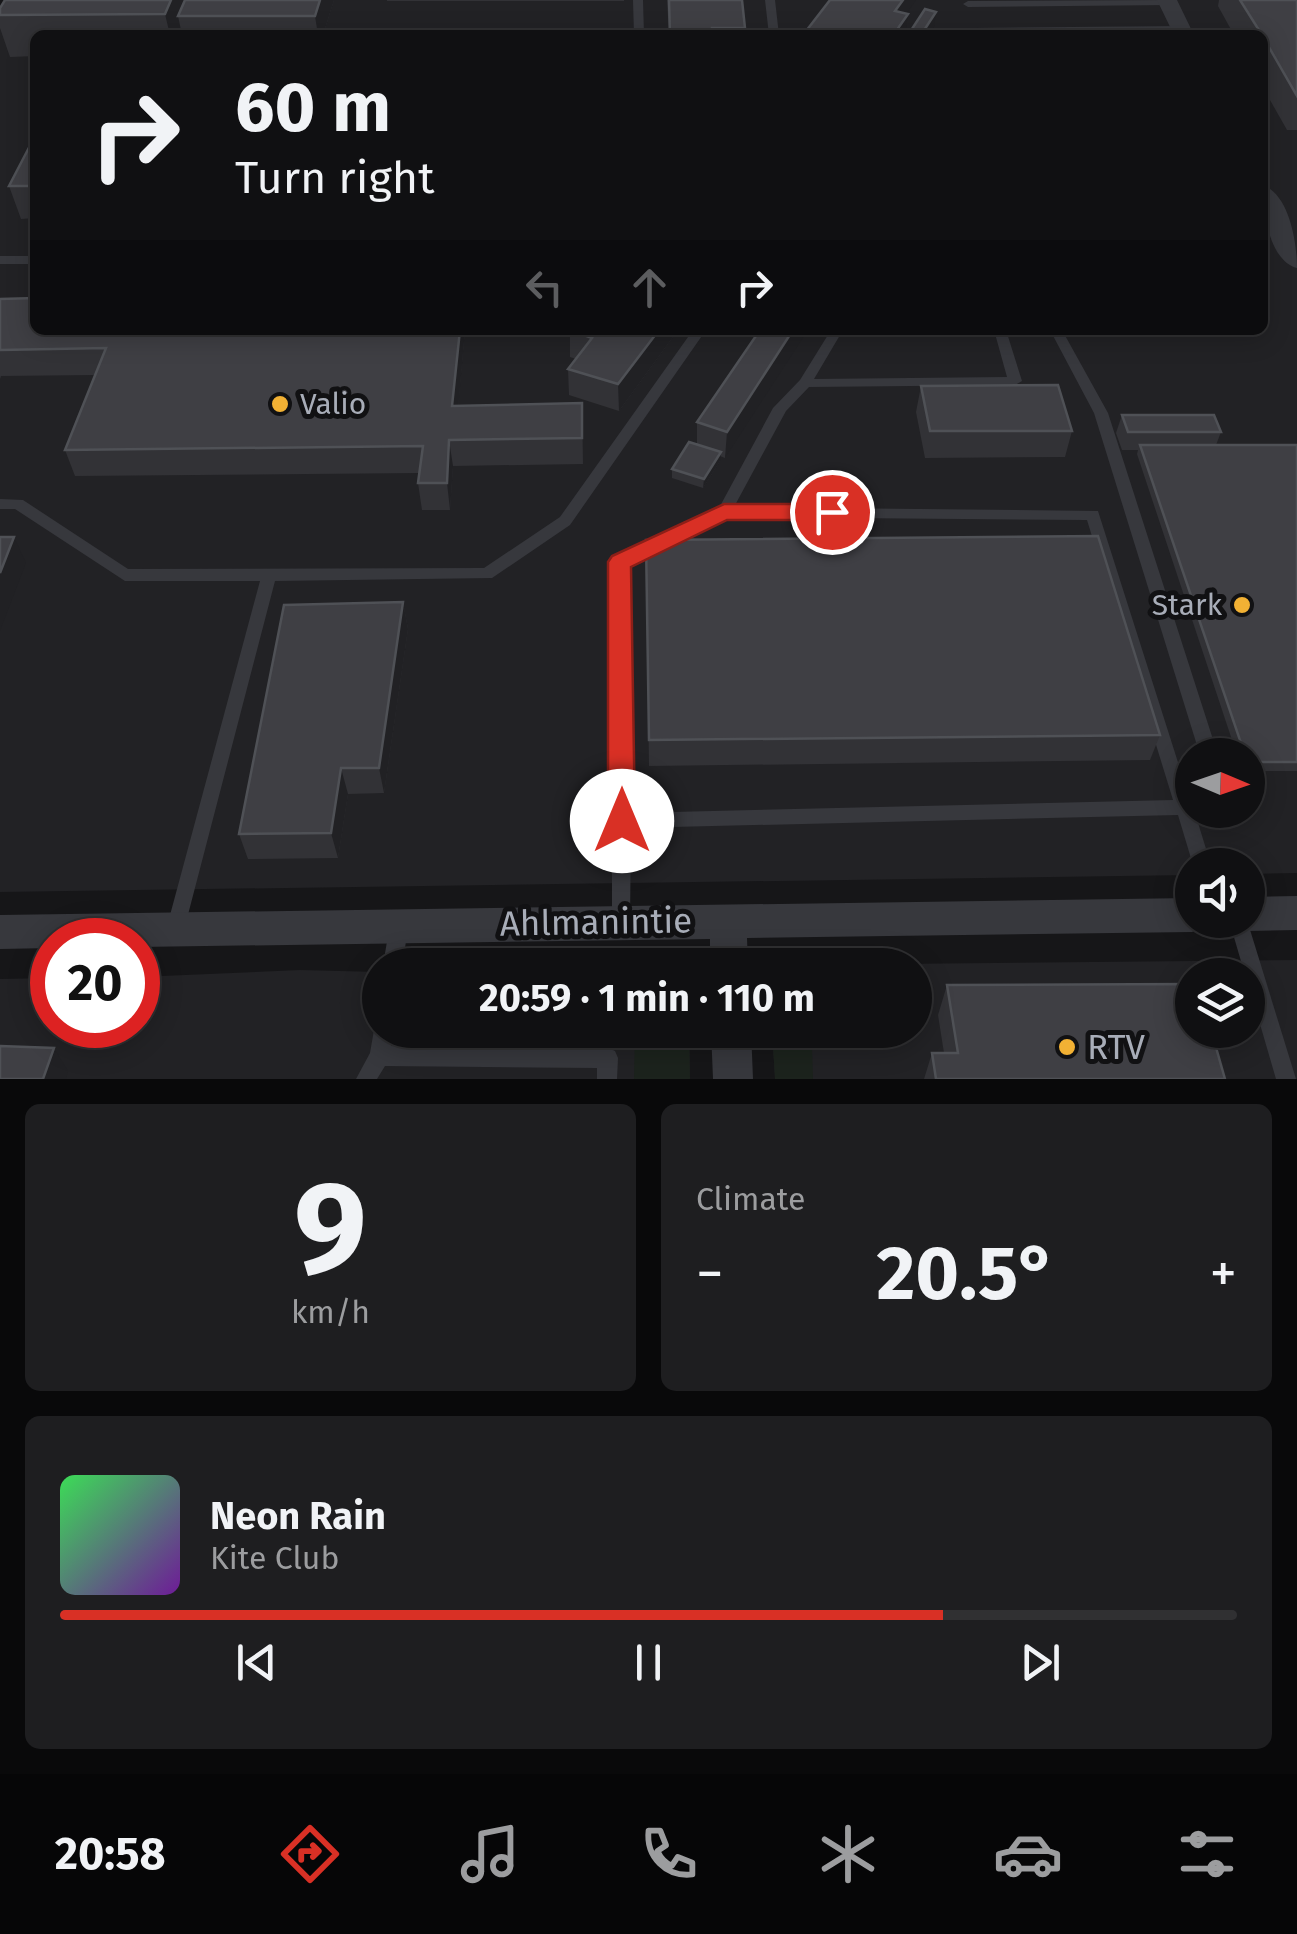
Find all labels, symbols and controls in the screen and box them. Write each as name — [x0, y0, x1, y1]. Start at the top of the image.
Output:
text: 60 m — [235, 66, 391, 150]
icon: right — [70, 70, 200, 200]
text: Turn right — [235, 151, 434, 205]
icon: left — [517, 260, 572, 315]
icon: ahead — [622, 260, 677, 315]
icon: right — [727, 260, 782, 315]
place label: Valio — [300, 386, 366, 422]
marker: Valio — [269, 393, 291, 415]
pin — [790, 470, 875, 555]
icon: arrive — [805, 485, 860, 540]
place label: Stark — [1152, 587, 1223, 623]
marker: Stark — [1231, 594, 1253, 616]
north arrow — [1175, 738, 1265, 828]
map controls — [1175, 738, 1265, 1048]
position arrow — [570, 769, 674, 873]
button: sound — [1175, 848, 1265, 938]
street label: Ahlmanintie — [499, 899, 693, 945]
speed limit sign: 20 — [30, 918, 160, 1048]
button: layers — [1175, 958, 1265, 1048]
text: 20:59 · 1 min · 110 m — [479, 975, 815, 1021]
place label: RTV — [1087, 1026, 1146, 1068]
marker: RTV — [1056, 1036, 1078, 1058]
text: 9 — [294, 1150, 367, 1306]
text: Climate — [696, 1180, 805, 1218]
text: 20.5° — [877, 1229, 1057, 1319]
text: − — [696, 1241, 724, 1307]
text: + — [1210, 1241, 1237, 1307]
text: km/h — [291, 1293, 370, 1331]
text: Neon Rain — [210, 1493, 386, 1539]
text: Kite Club — [210, 1539, 339, 1577]
icon: previous — [229, 1635, 284, 1690]
icon: pause — [621, 1635, 676, 1690]
icon: next — [1013, 1635, 1068, 1690]
icon: directions — [275, 1819, 345, 1889]
icon: music — [455, 1819, 525, 1889]
icon: phone — [634, 1819, 704, 1889]
icon: climate — [813, 1819, 883, 1889]
icon: car — [993, 1819, 1063, 1889]
icon: filters — [1172, 1819, 1242, 1889]
text: 20:58 — [55, 1827, 166, 1881]

